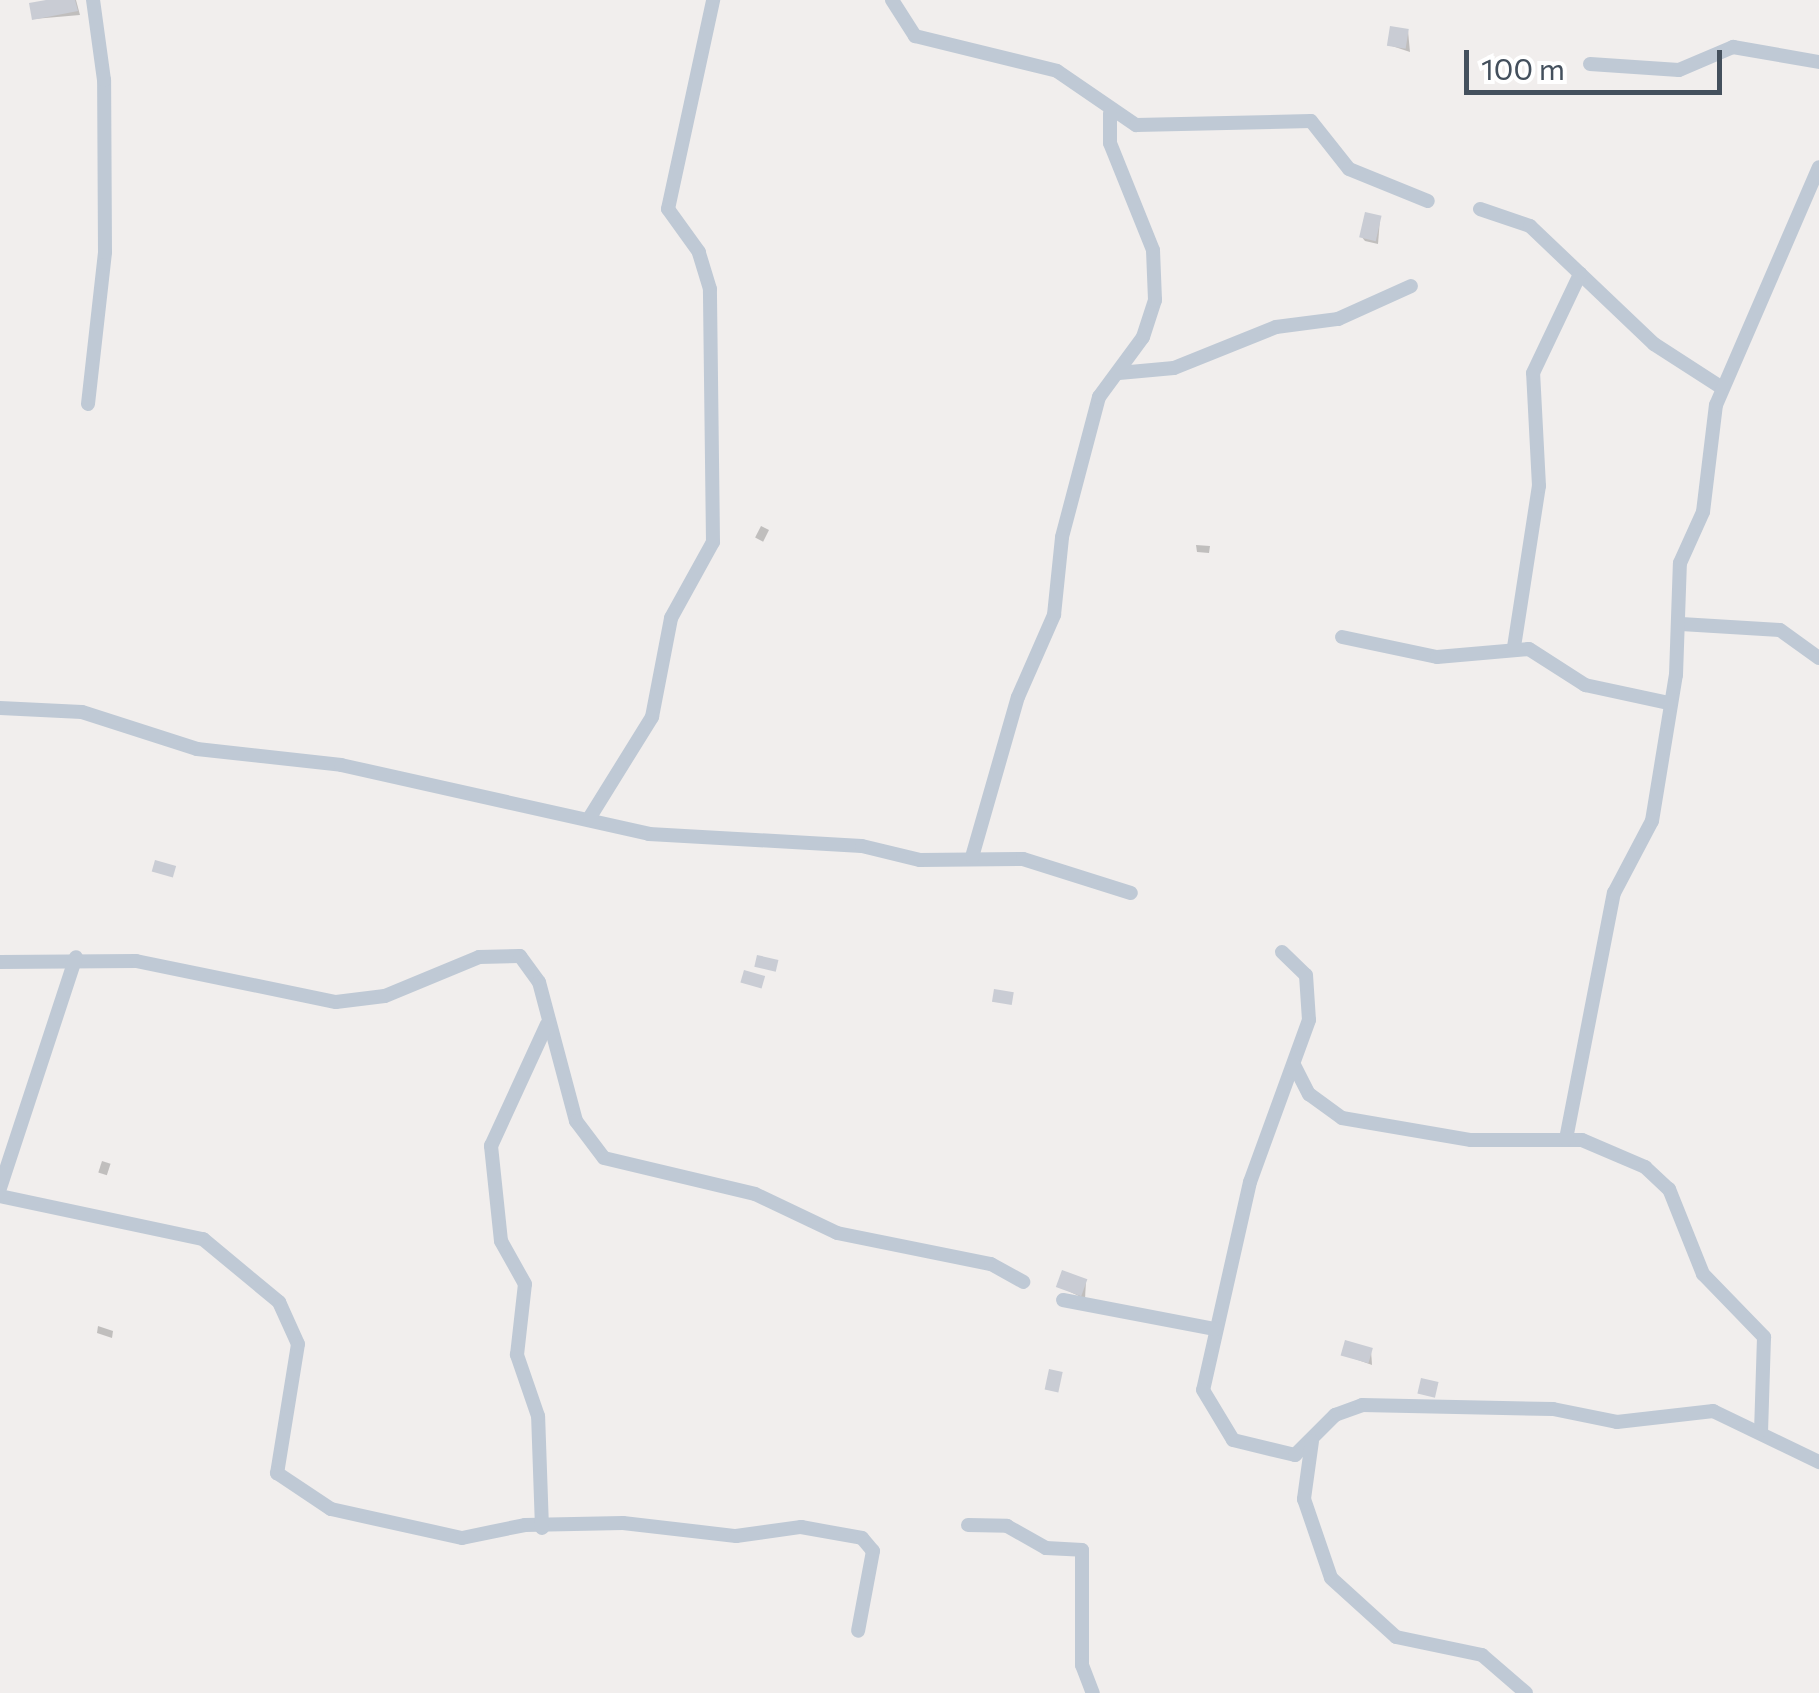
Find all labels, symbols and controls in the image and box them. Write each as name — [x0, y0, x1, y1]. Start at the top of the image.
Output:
scale bar — [1469, 30, 1726, 92]
text: 100 m — [1481, 49, 1565, 86]

